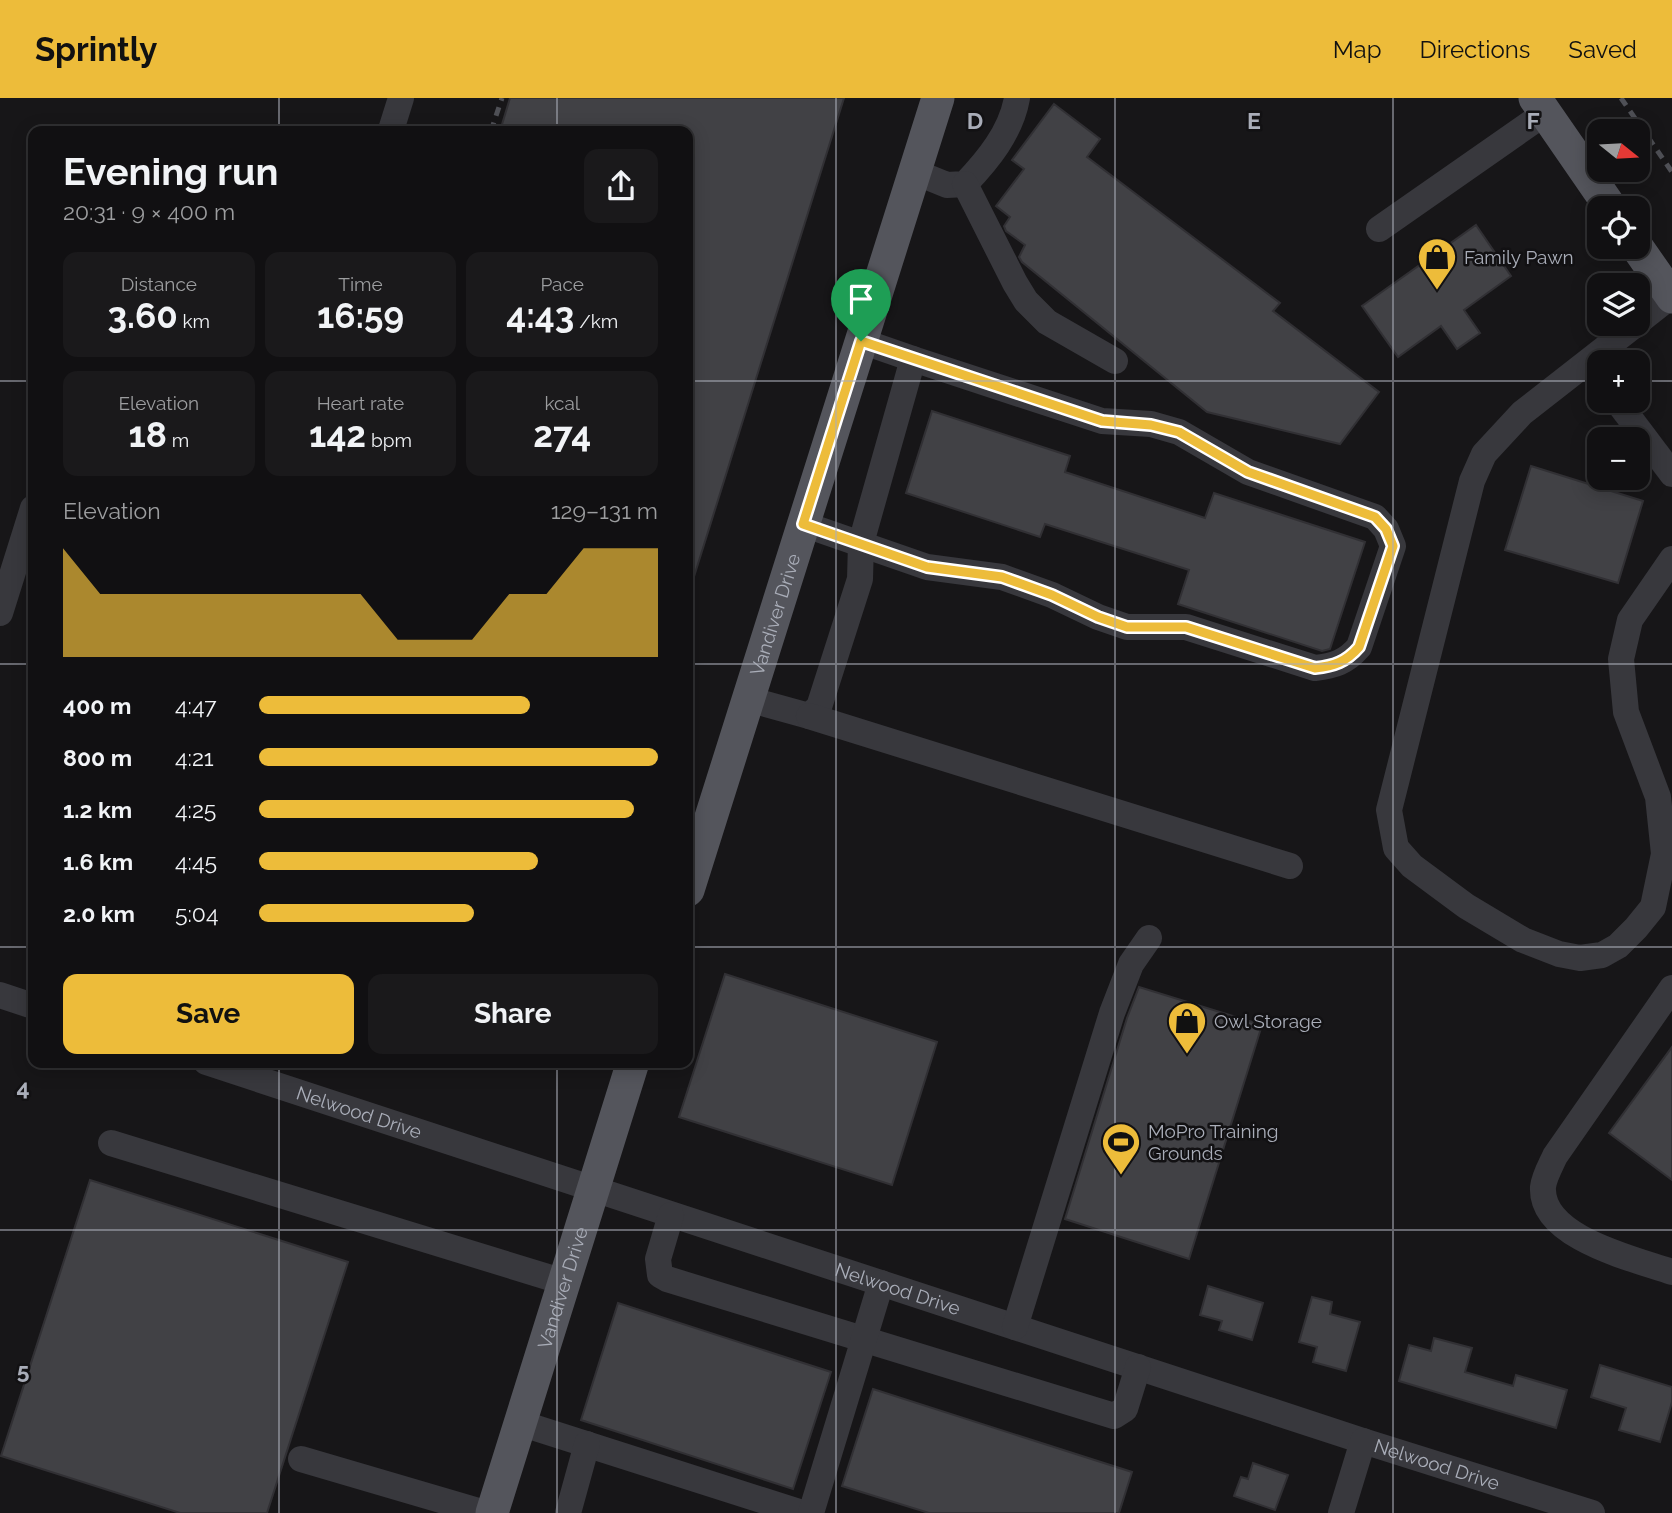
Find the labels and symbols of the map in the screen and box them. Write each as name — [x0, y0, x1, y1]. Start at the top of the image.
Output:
text: D — [967, 107, 983, 134]
text: E — [1247, 107, 1261, 134]
text: F — [1526, 107, 1540, 134]
north arrow — [1587, 119, 1650, 182]
shop icon: Family Pawn — [1416, 236, 1458, 291]
place label: Family Pawn — [1464, 246, 1574, 268]
pin — [831, 269, 891, 341]
street label: Vandiver Drive — [745, 551, 805, 678]
shop icon: Owl Storage — [1166, 1000, 1208, 1055]
place label: Owl Storage — [1214, 1010, 1322, 1032]
text: 4 — [16, 1074, 30, 1101]
street label: Nelwood Drive — [294, 1081, 424, 1143]
place label: MoPro Training Grounds — [1148, 1120, 1278, 1164]
sports icon: MoPro Training Grounds — [1100, 1121, 1142, 1176]
street label: Vandiver Drive — [533, 1224, 592, 1352]
street label: Nelwood Drive — [832, 1258, 963, 1319]
text: 5 — [17, 1357, 30, 1384]
street label: Nelwood Drive — [1371, 1434, 1502, 1494]

